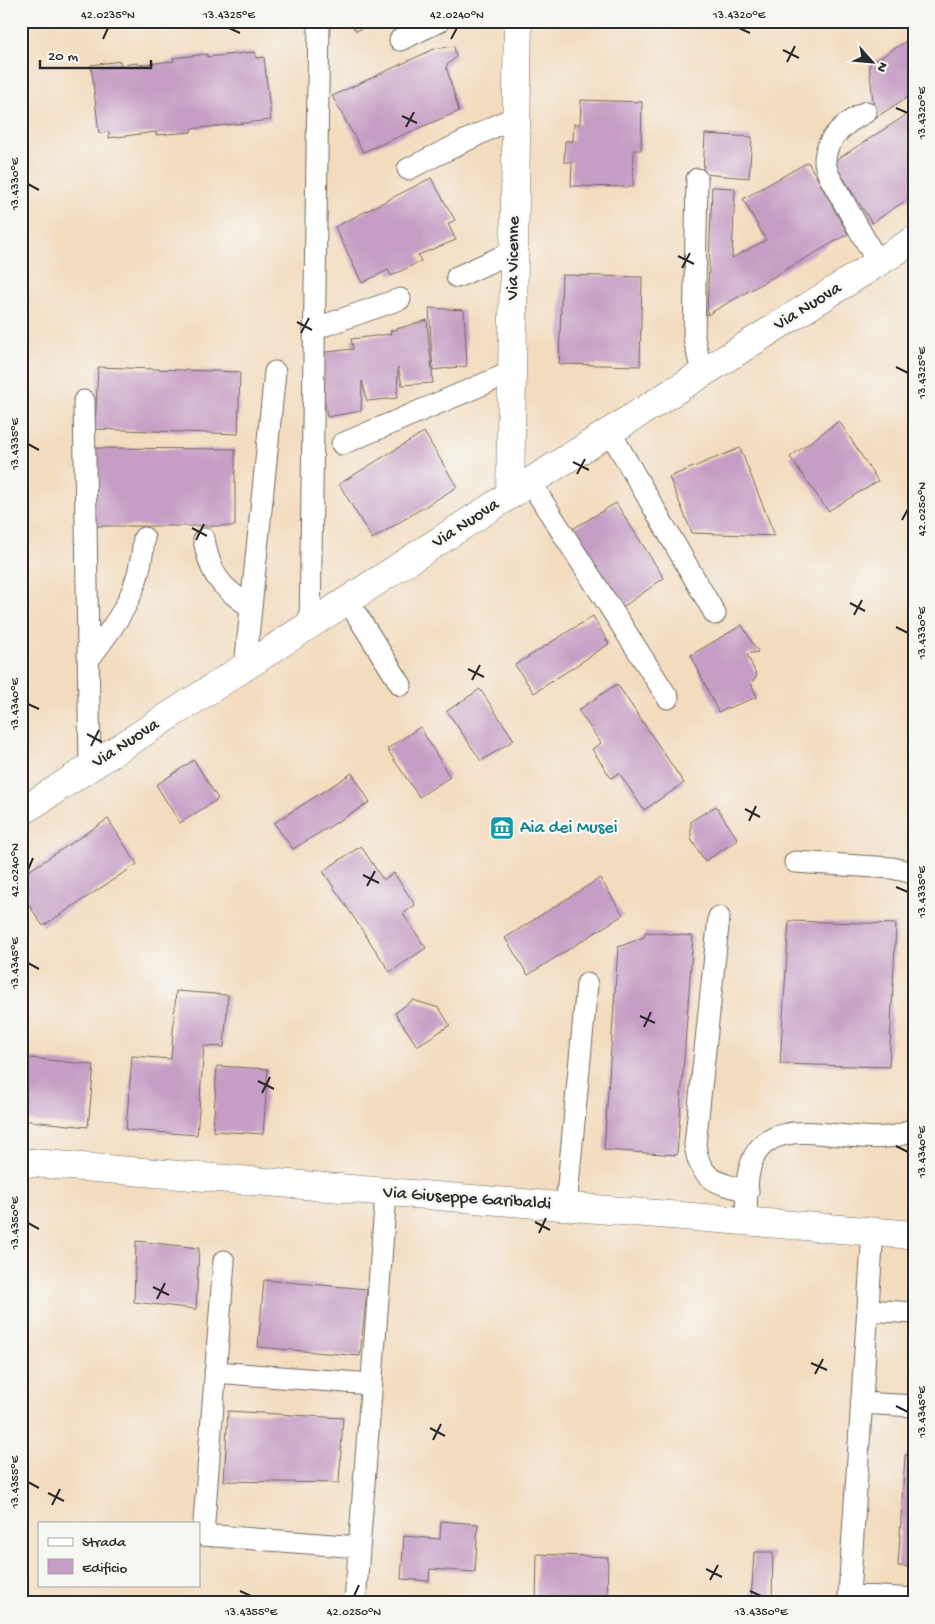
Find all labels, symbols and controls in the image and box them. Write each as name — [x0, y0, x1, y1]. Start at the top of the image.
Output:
text: 42.0235°N — [81, 9, 135, 23]
text: 13.4325°E — [202, 9, 255, 23]
text: 42.0240°N — [430, 9, 484, 23]
text: 13.4320°E — [712, 9, 766, 23]
scale bar — [40, 38, 151, 70]
north arrow — [848, 38, 898, 88]
text: 20 m — [48, 48, 78, 66]
text: N — [872, 59, 891, 75]
text: 13.4320°E — [916, 86, 930, 140]
text: 13.4330°E — [9, 157, 23, 211]
street label: Via Vicenne — [503, 215, 525, 301]
street label: Via Nuova — [770, 278, 846, 336]
text: 13.4325°E — [916, 347, 930, 400]
text: 13.4335°E — [9, 417, 23, 471]
text: 42.0250°N — [916, 482, 930, 536]
street label: Via Nuova — [428, 494, 504, 554]
text: 13.4330°E — [916, 606, 930, 660]
text: 13.4340°E — [9, 677, 23, 731]
street label: Via Nuova — [88, 714, 164, 774]
museum icon: Aia dei Musei — [489, 815, 515, 841]
place label: Aia dei Musei — [520, 818, 618, 839]
text: 42.0240°N — [9, 843, 23, 897]
text: 13.4335°E — [916, 865, 930, 919]
text: 13.4345°E — [9, 937, 23, 990]
text: 13.4340°E — [916, 1125, 930, 1179]
street label: Via Giuseppe Garibaldi — [381, 1183, 552, 1215]
text: 13.4350°E — [9, 1196, 23, 1250]
text: 13.4345°E — [916, 1386, 930, 1439]
text: 13.4355°E — [9, 1455, 23, 1509]
legend — [38, 1522, 200, 1586]
text: Strada — [82, 1534, 127, 1552]
text: Edificio — [82, 1560, 128, 1578]
text: 13.4355°E — [224, 1606, 278, 1620]
text: 42.0250°N — [327, 1606, 381, 1620]
text: 13.4350°E — [734, 1606, 788, 1620]

